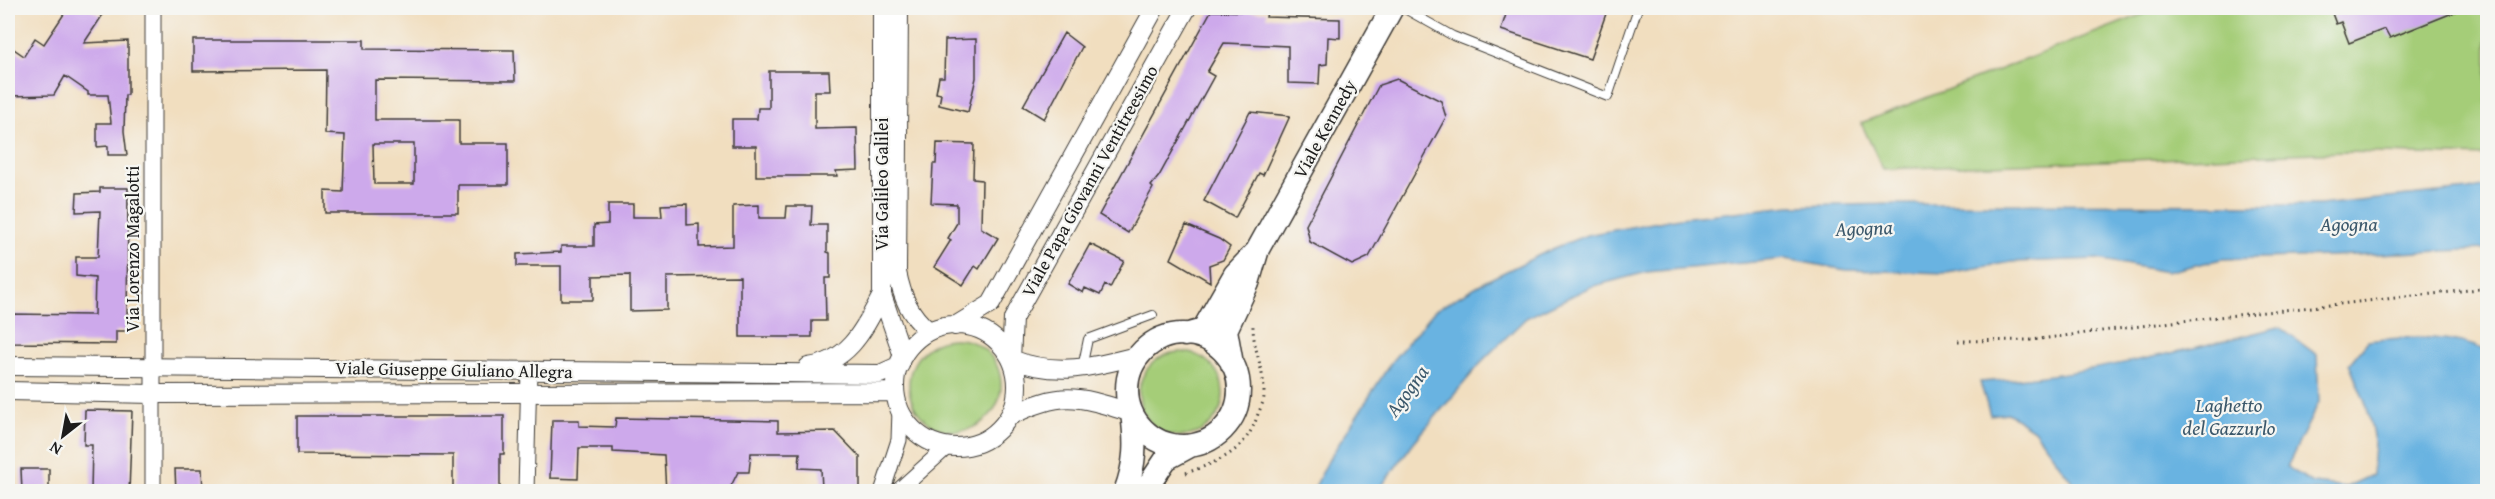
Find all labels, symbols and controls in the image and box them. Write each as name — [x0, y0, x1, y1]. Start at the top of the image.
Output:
street label: Viale Papa Giovanni Ventitreesimo — [1014, 60, 1165, 302]
street label: Viale Kennedy — [1286, 74, 1363, 183]
street label: Via Galileo Galilei — [868, 118, 895, 250]
street label: Via Lorenzo Magalotti — [119, 166, 146, 332]
water label: Agogna — [2319, 209, 2378, 238]
water label: Agogna — [1834, 212, 1894, 243]
street label: Viale Giuseppe Giuliano Allegra — [335, 354, 573, 385]
water label: Agogna — [1377, 358, 1436, 423]
water label: Laghetto del Gazzurlo — [2183, 390, 2276, 442]
north arrow — [33, 406, 93, 466]
text: N — [44, 436, 66, 462]

